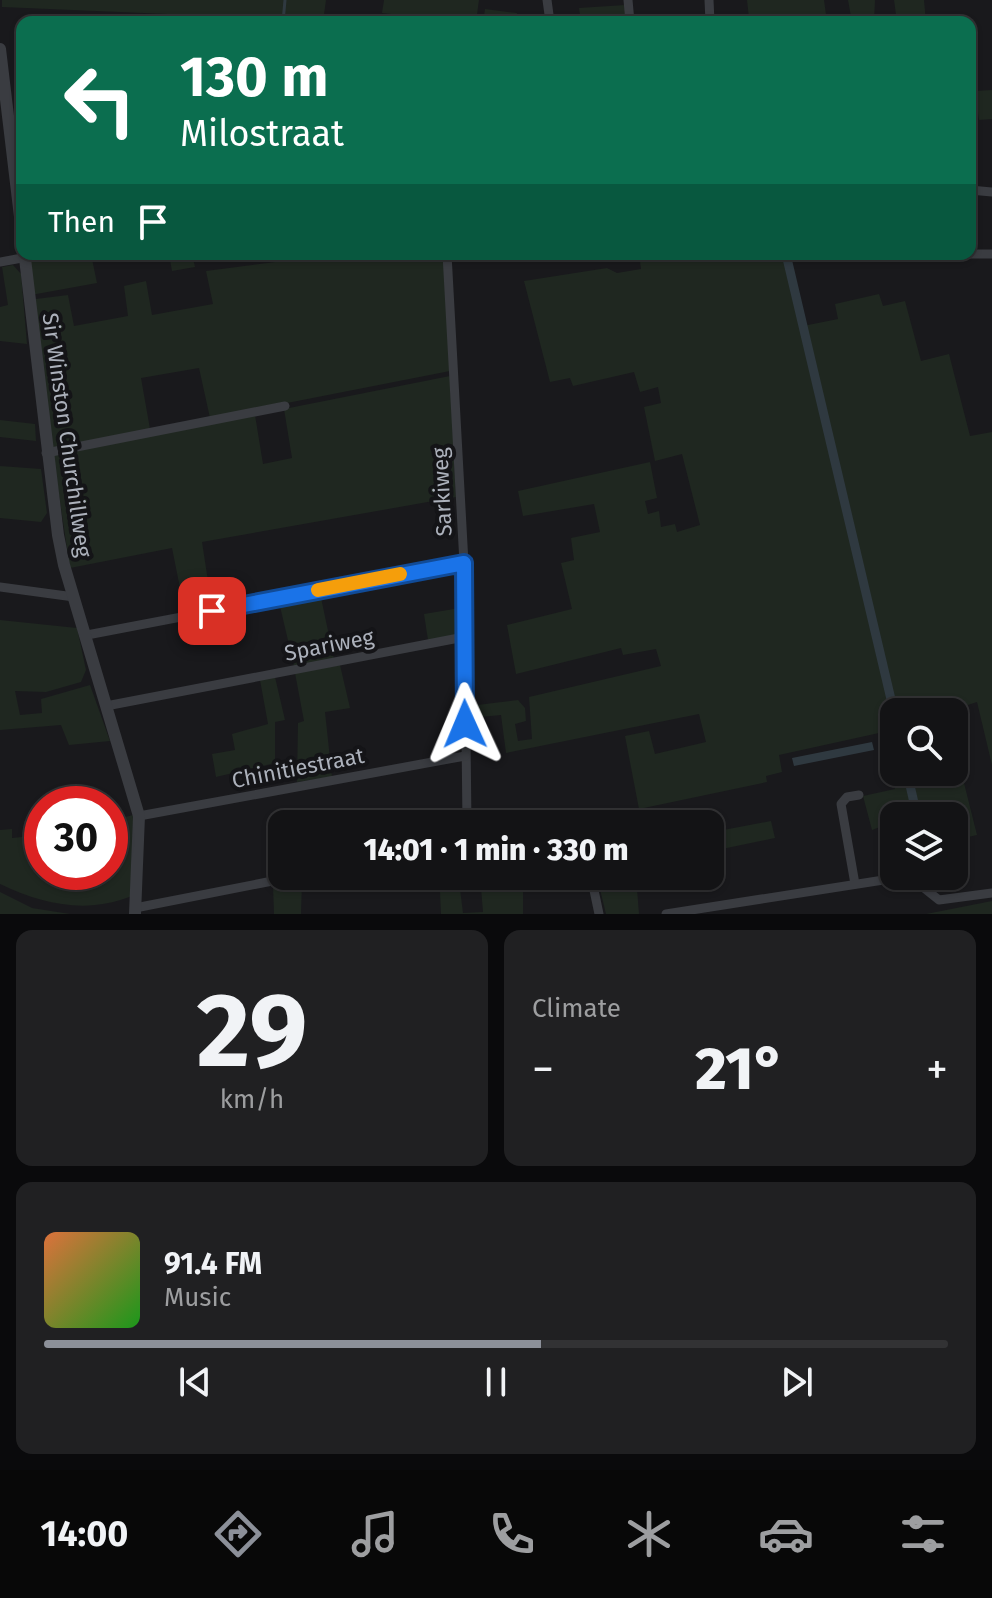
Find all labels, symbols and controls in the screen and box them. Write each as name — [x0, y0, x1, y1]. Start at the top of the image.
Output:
text: 130 m — [180, 44, 328, 111]
icon: left — [48, 48, 152, 152]
text: Milostraat — [180, 112, 344, 156]
icon: arrive — [131, 200, 175, 244]
text: Then — [48, 204, 115, 240]
street label: Sir Winston Churchillweg — [36, 311, 98, 560]
street label: Sarkiweg — [426, 446, 458, 537]
pin — [178, 577, 246, 645]
icon: arrive — [190, 589, 234, 633]
street label: Spariweg — [282, 623, 377, 667]
position arrow — [423, 682, 507, 766]
map controls — [880, 698, 968, 890]
button: search — [880, 698, 968, 786]
street label: Chinitiestraat — [230, 742, 366, 794]
speed limit sign: 30 — [24, 786, 128, 890]
button: layers — [880, 802, 968, 890]
text: 14:01 · 1 min · 330 m — [363, 832, 629, 868]
text: 29 — [197, 969, 307, 1094]
text: Climate — [532, 993, 621, 1024]
text: 21° — [695, 1033, 785, 1105]
text: − — [532, 1043, 554, 1096]
text: + — [926, 1043, 948, 1096]
text: km/h — [220, 1084, 284, 1115]
text: 91.4 FM — [164, 1246, 262, 1282]
text: Music — [164, 1282, 231, 1313]
icon: previous — [173, 1360, 217, 1404]
icon: pause — [474, 1360, 518, 1404]
icon: next — [775, 1360, 819, 1404]
icon: directions — [210, 1506, 266, 1562]
icon: music — [347, 1506, 403, 1562]
icon: phone — [484, 1506, 540, 1562]
icon: climate — [621, 1506, 677, 1562]
icon: car — [758, 1506, 814, 1562]
icon: filters — [895, 1506, 951, 1562]
text: 14:00 — [41, 1512, 128, 1556]

